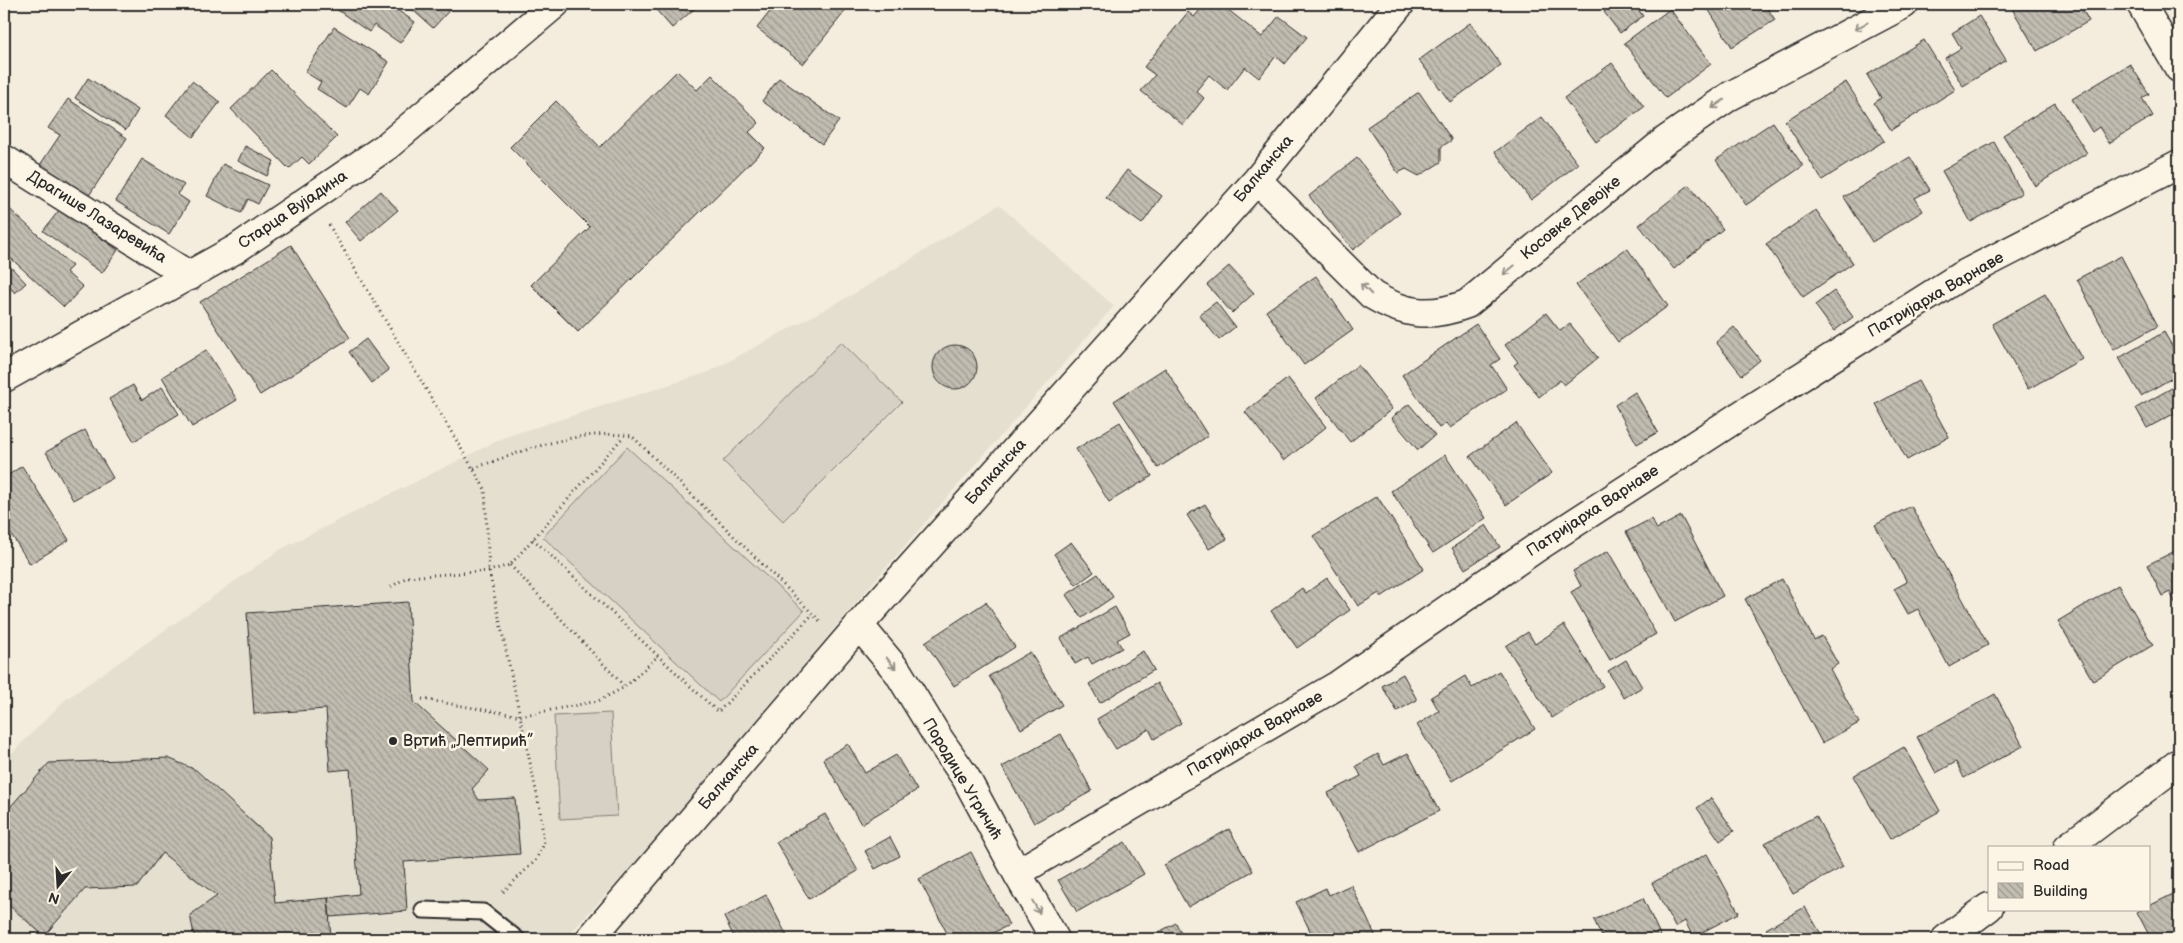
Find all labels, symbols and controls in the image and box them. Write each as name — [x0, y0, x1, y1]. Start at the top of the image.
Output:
one-way arrow — [1854, 22, 1869, 32]
one-way arrow — [1711, 99, 1725, 109]
street label: Балканска — [1230, 131, 1298, 206]
street label: Старца Вујадина — [235, 166, 352, 254]
street label: Драгише Лазаревића — [24, 167, 170, 268]
street label: Косовке Девојке — [1517, 172, 1625, 264]
street label: Патријарха Варнаве — [1865, 248, 2008, 342]
one-way arrow — [1502, 264, 1515, 275]
one-way arrow — [1360, 283, 1372, 295]
street label: Балканска — [962, 435, 1031, 509]
street label: Патријарха Варнаве — [1523, 461, 1663, 561]
one-way arrow — [885, 656, 896, 669]
street label: Патријарха Варнаве — [1184, 687, 1327, 781]
street label: Породице Угричић — [918, 715, 1006, 843]
place label: Вртић „Лептирић” — [403, 732, 534, 751]
marker: Вртић „Лептирић” — [387, 735, 399, 747]
street label: Балканска — [695, 739, 763, 814]
legend — [1988, 846, 2150, 910]
text: Road — [2033, 856, 2069, 875]
north arrow — [32, 860, 82, 910]
text: Building — [2033, 882, 2088, 901]
text: N — [47, 888, 62, 908]
one-way arrow — [1032, 899, 1042, 913]

